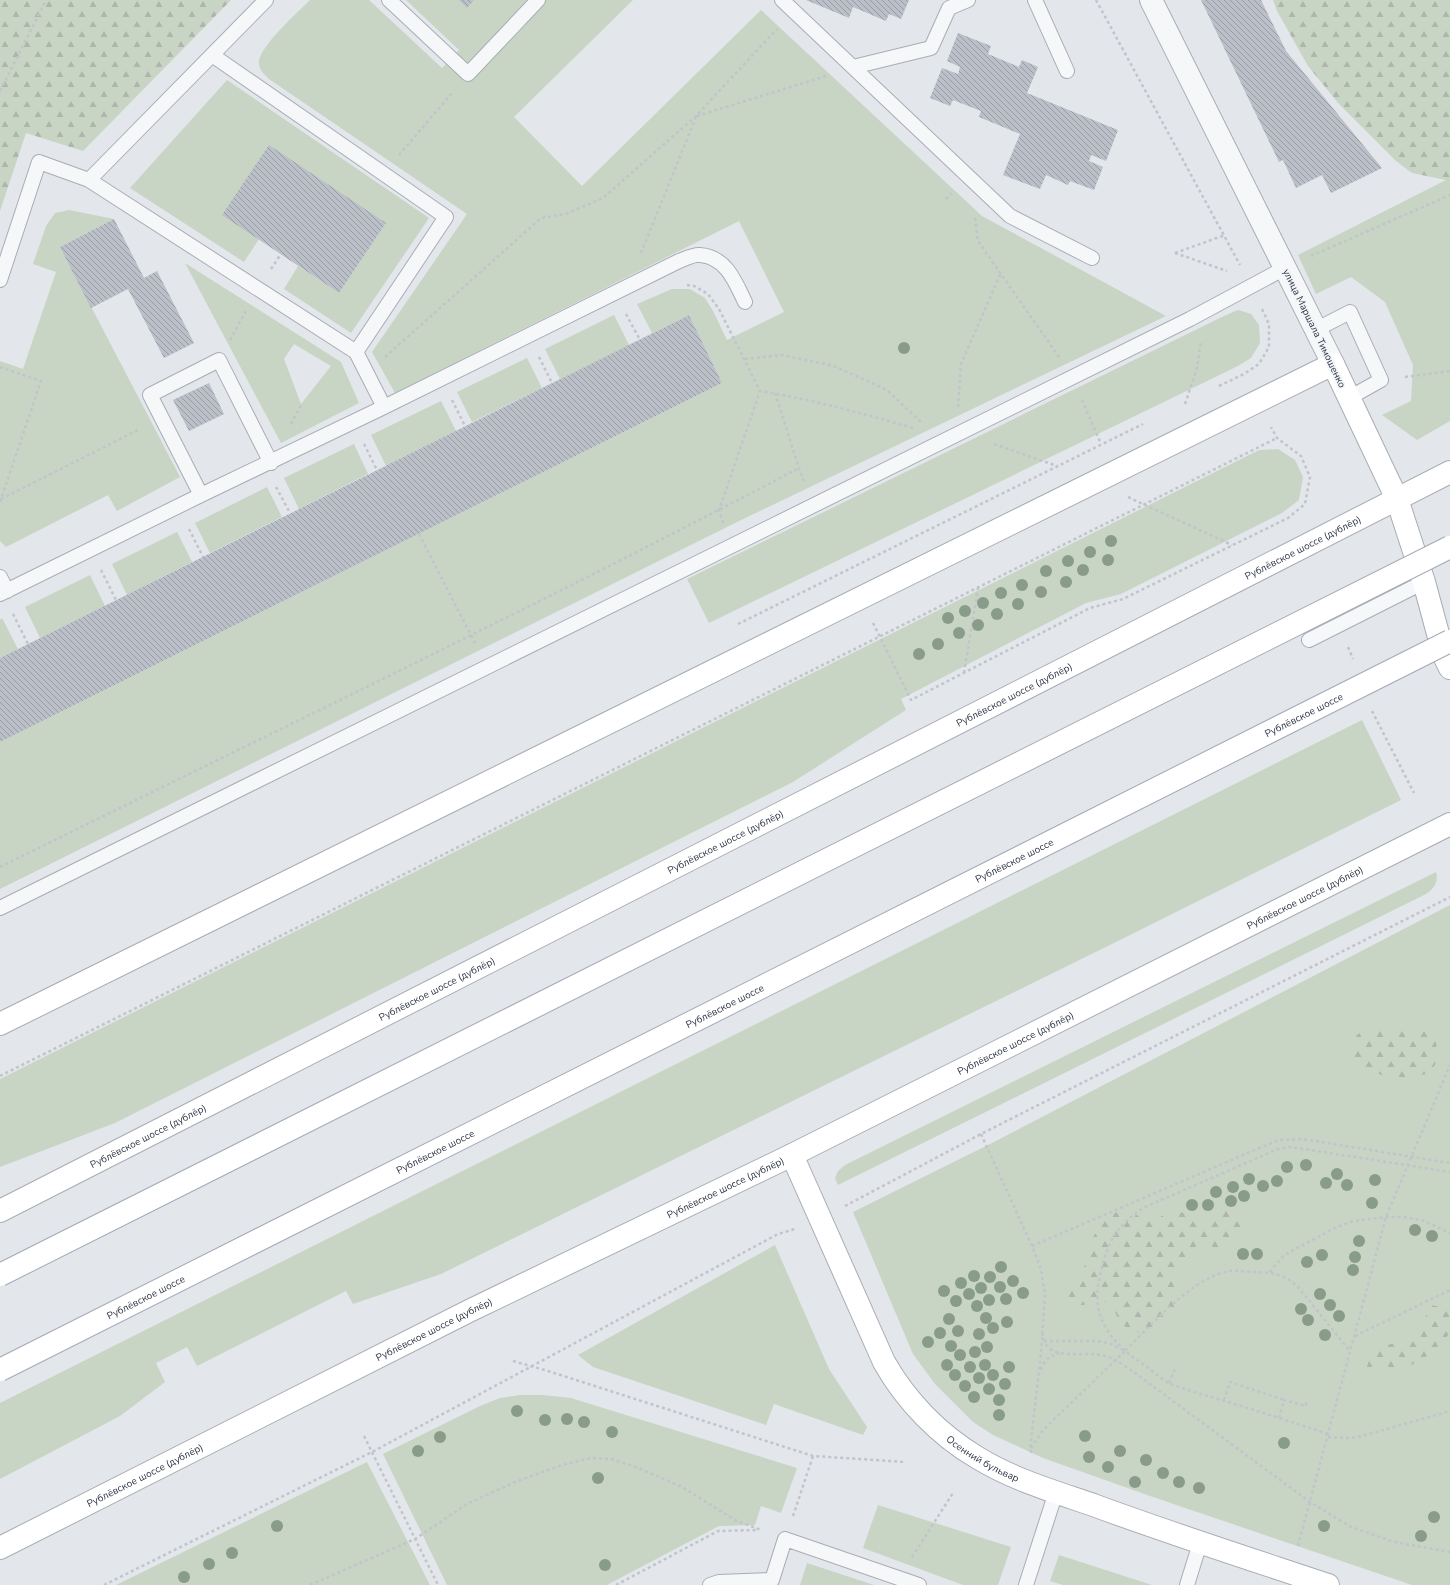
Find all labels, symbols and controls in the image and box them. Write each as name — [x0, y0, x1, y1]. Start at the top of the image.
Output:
street label: улица Маршала Тимошенко — [1279, 267, 1349, 391]
street label: Рублёвское шоссе (дублёр) — [1243, 513, 1364, 583]
street label: Рублёвское шоссе (дублёр) — [954, 660, 1075, 731]
street label: Рублёвское шоссе — [1262, 690, 1346, 741]
street label: Рублёвское шоссе (дублёр) — [665, 807, 786, 878]
street label: Рублёвское шоссе — [973, 835, 1056, 887]
street label: Рублёвское шоссе (дублёр) — [1244, 863, 1366, 933]
street label: Рублёвское шоссе (дублёр) — [377, 954, 498, 1025]
street label: Рублёвское шоссе — [683, 981, 767, 1032]
street label: Рублёвское шоссе (дублёр) — [955, 1008, 1076, 1079]
street label: Рублёвское шоссе (дублёр) — [88, 1101, 209, 1172]
street label: Рублёвское шоссе — [394, 1127, 477, 1178]
street label: Рублёвское шоссе (дублёр) — [665, 1154, 787, 1222]
street label: Рублёвское шоссе — [104, 1272, 188, 1323]
street label: Рублёвское шоссе (дублёр) — [374, 1295, 495, 1365]
street label: Осенний бульвар — [943, 1432, 1021, 1486]
street label: Рублёвское шоссе (дублёр) — [84, 1441, 206, 1511]

